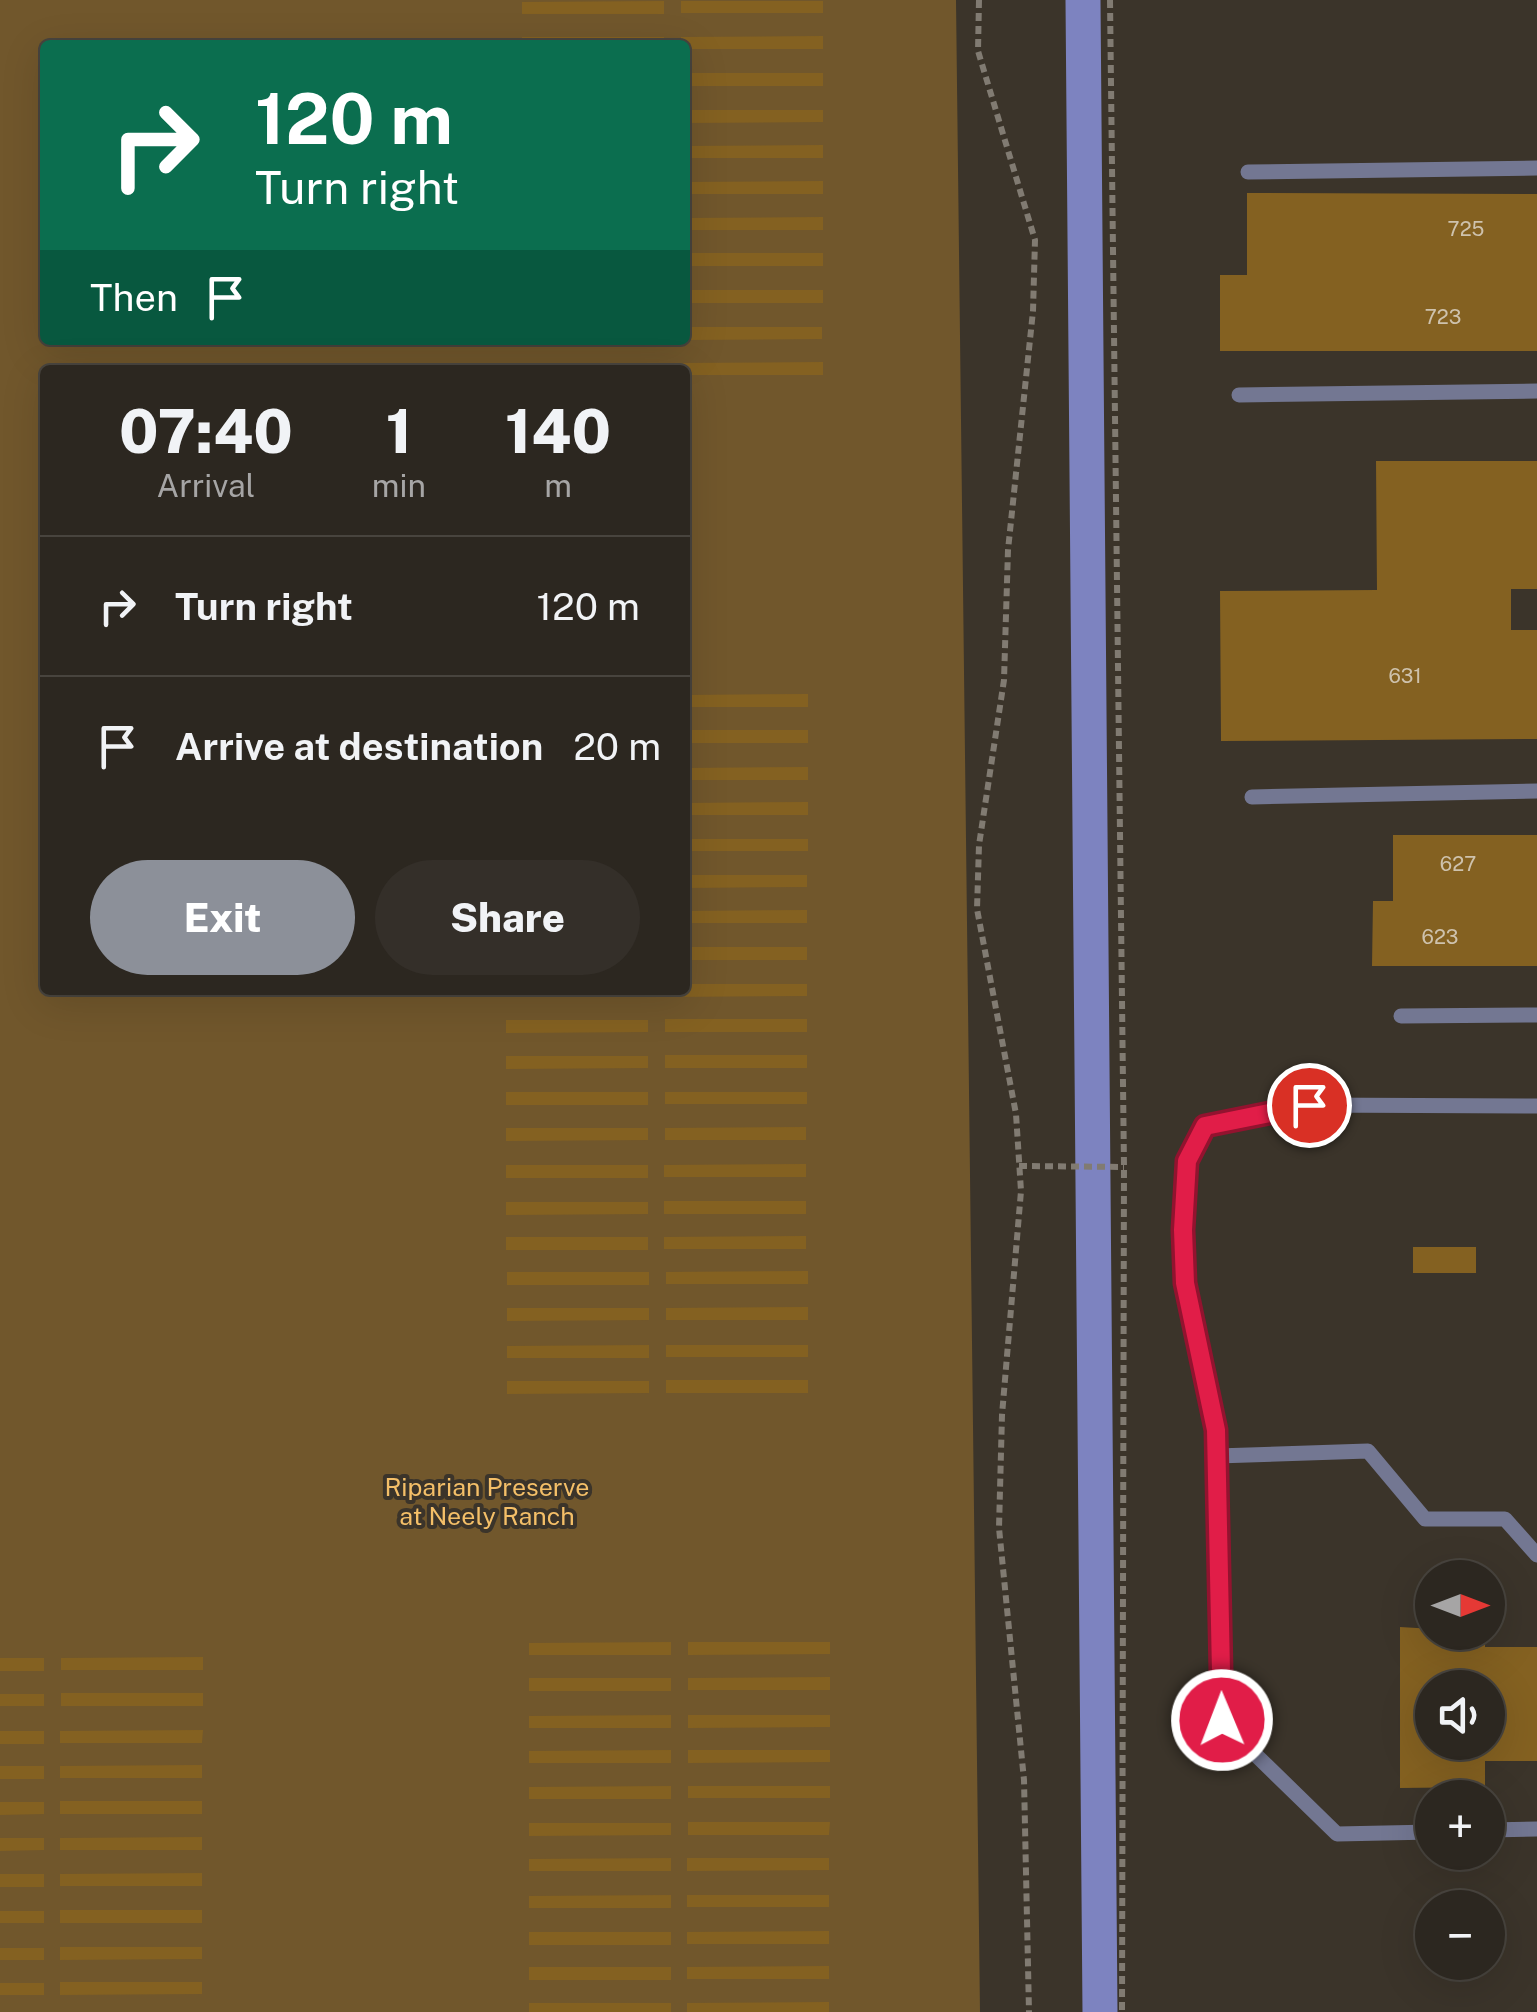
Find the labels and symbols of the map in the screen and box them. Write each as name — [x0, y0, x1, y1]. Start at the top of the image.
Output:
house number: 725 — [1448, 217, 1484, 241]
house number: 723 — [1425, 305, 1461, 329]
house number: 631 — [1388, 664, 1422, 688]
house number: 627 — [1440, 852, 1476, 876]
house number: 623 — [1422, 925, 1458, 949]
pin — [1267, 1063, 1352, 1148]
park label: Riparian Preserve at Neely Ranch — [385, 1472, 589, 1531]
north arrow — [1415, 1560, 1505, 1650]
position arrow — [1170, 1668, 1274, 1772]

